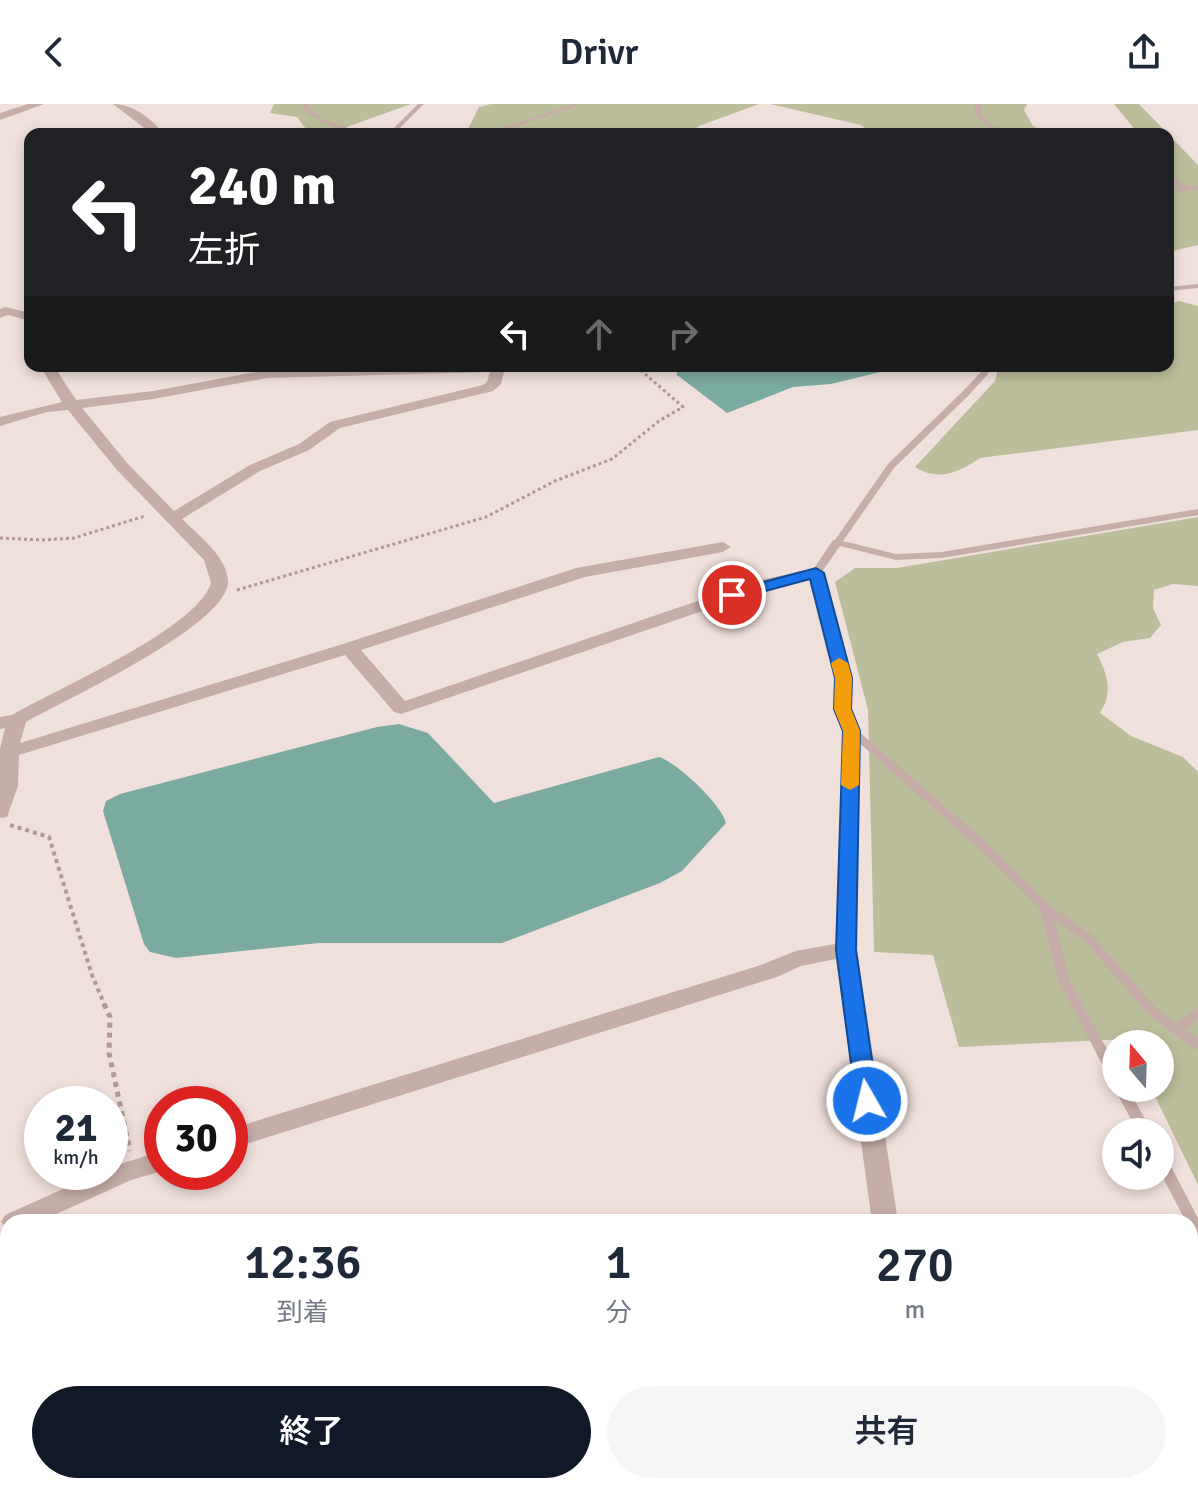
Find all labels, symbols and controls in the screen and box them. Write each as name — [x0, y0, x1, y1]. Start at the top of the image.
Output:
icon: back — [32, 30, 76, 74]
text: Drivr — [560, 30, 638, 75]
icon: share — [1122, 30, 1166, 74]
text: 240 m — [188, 151, 336, 220]
icon: left — [56, 160, 160, 264]
text: 左折 — [188, 228, 260, 273]
icon: left — [493, 312, 537, 356]
icon: ahead — [577, 312, 621, 356]
icon: right — [661, 312, 705, 356]
pin — [698, 561, 766, 629]
icon: arrive — [710, 573, 754, 617]
north arrow — [1102, 1030, 1174, 1102]
map controls — [1102, 1030, 1174, 1190]
position arrow — [825, 1059, 909, 1143]
speed limit sign: 30 — [144, 1086, 248, 1190]
text: 21 — [54, 1103, 98, 1153]
button: sound — [1102, 1118, 1174, 1190]
text: km/h — [53, 1145, 99, 1170]
text: 12:36 — [244, 1233, 361, 1292]
text: 1 — [606, 1233, 632, 1292]
text: 270 — [876, 1236, 954, 1295]
text: m — [905, 1294, 925, 1326]
text: 到着 — [277, 1297, 329, 1329]
text: 分 — [606, 1297, 632, 1329]
button: 終了 — [32, 1386, 591, 1478]
button: 共有 — [607, 1386, 1166, 1478]

